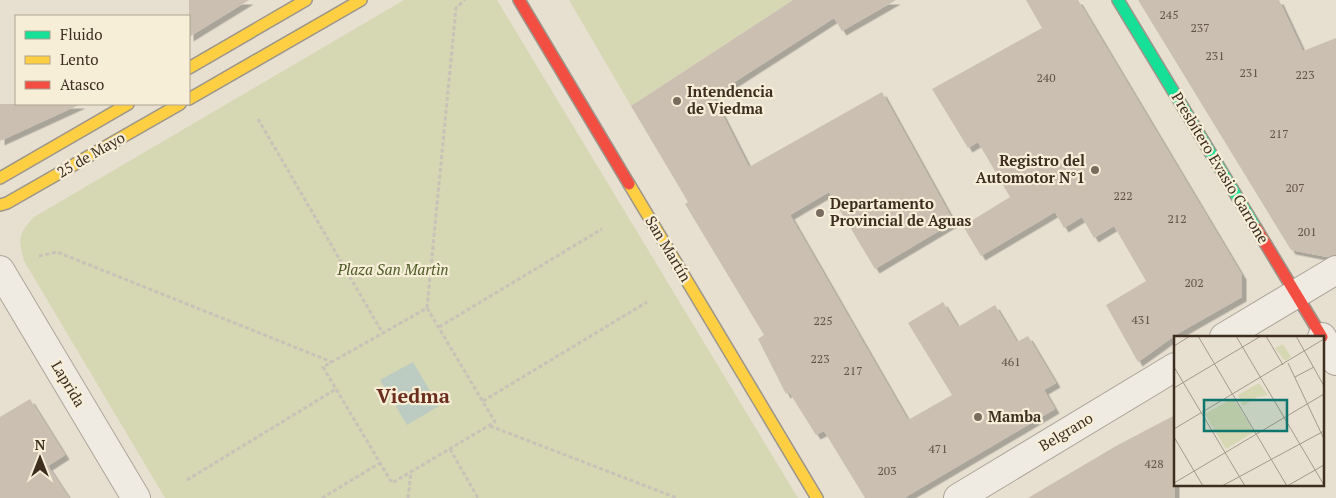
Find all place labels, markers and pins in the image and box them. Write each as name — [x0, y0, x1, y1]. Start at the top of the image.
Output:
place label: Intendencia de Viedma — [687, 81, 774, 118]
marker: Intendencia de Viedma — [671, 95, 683, 107]
place label: Registro del Automotor N°1 — [976, 150, 1085, 187]
marker: Registro del Automotor N°1 — [1089, 164, 1101, 176]
place label: Departamento Provincial de Aguas — [830, 193, 971, 230]
marker: Departamento Provincial de Aguas — [814, 207, 826, 219]
place label: Mamba — [988, 406, 1042, 426]
marker: Mamba — [972, 411, 984, 423]

